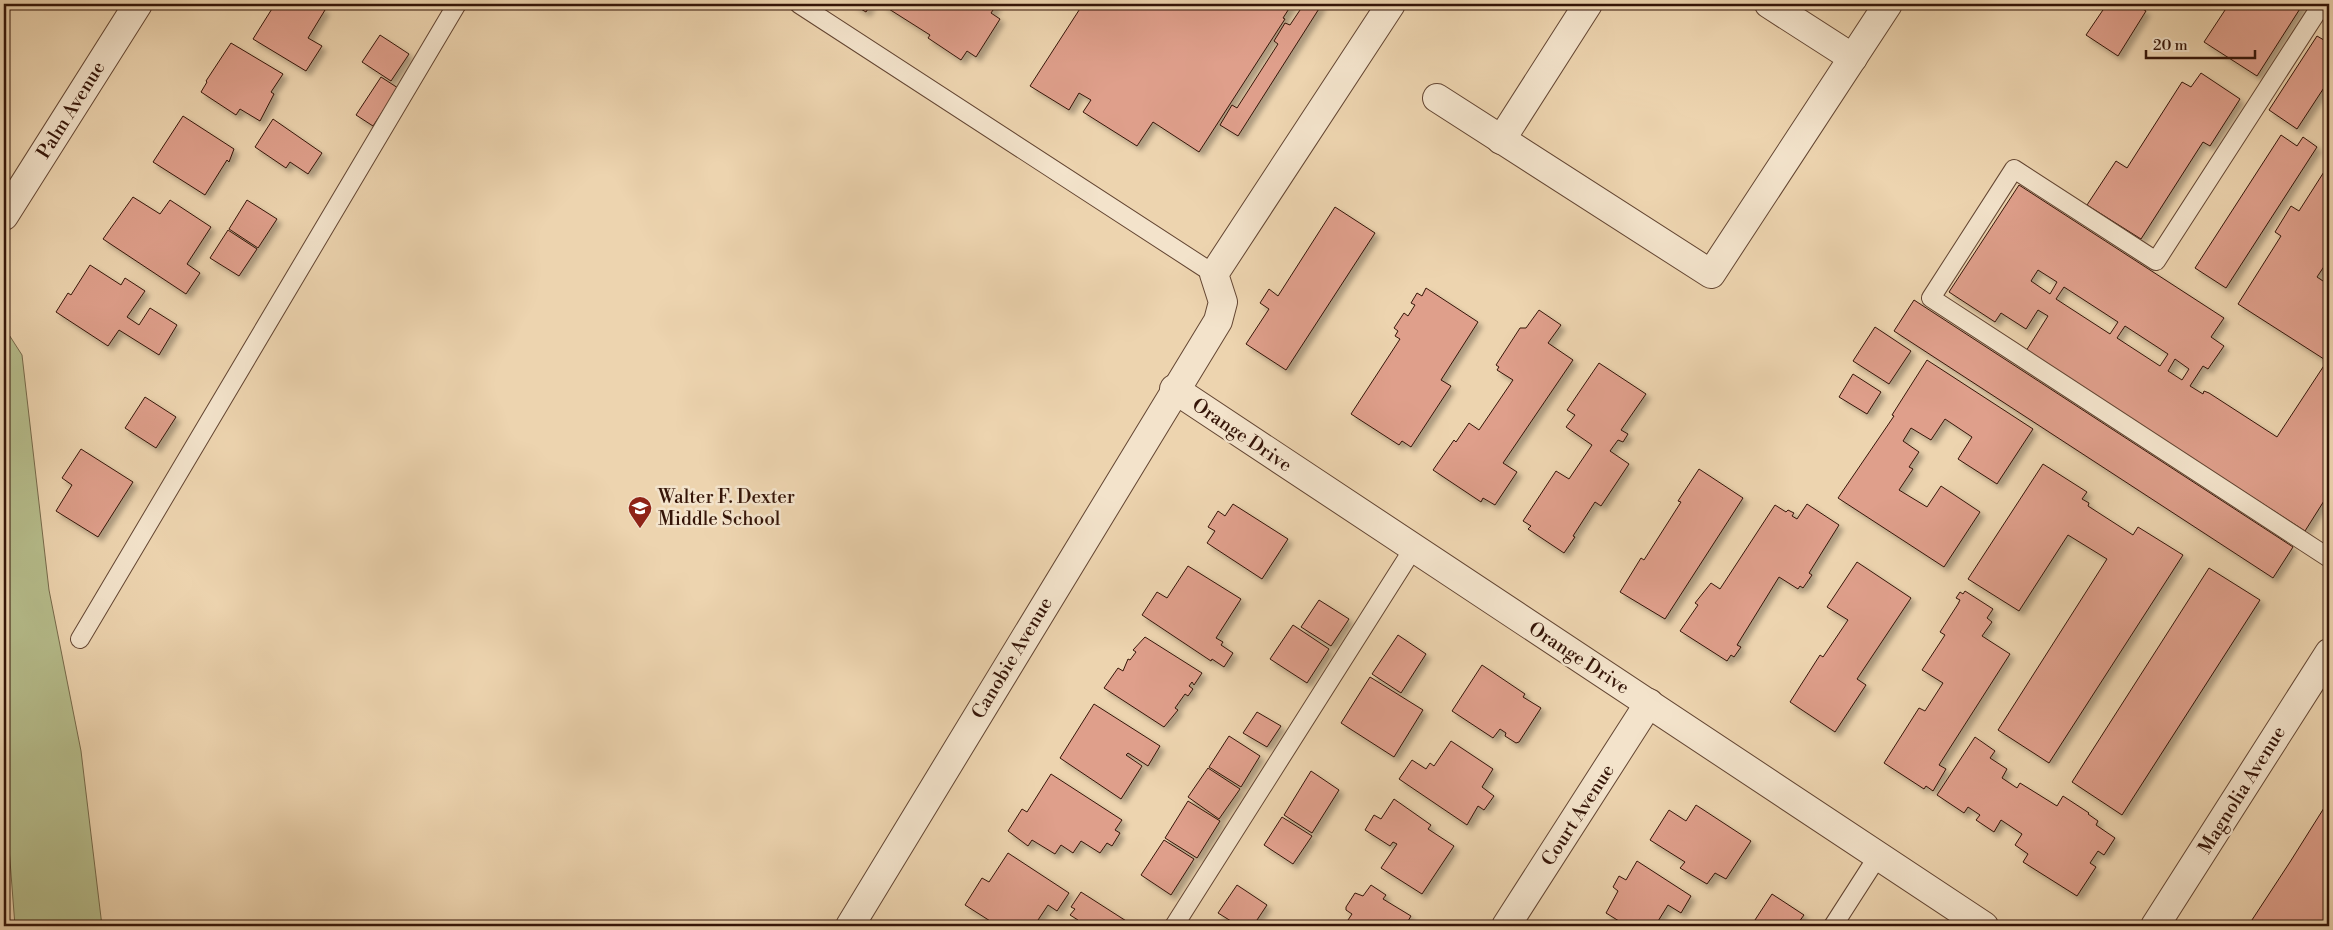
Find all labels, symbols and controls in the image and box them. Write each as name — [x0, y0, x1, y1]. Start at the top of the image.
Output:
scale bar — [2146, 28, 2254, 60]
text: 20 m — [2153, 36, 2188, 55]
street label: Palm Avenue — [32, 57, 110, 163]
street label: Orange Drive — [1187, 393, 1297, 477]
place label: Walter F. Dexter Middle School — [657, 485, 795, 531]
school or university icon: Walter F. Dexter Middle School — [627, 495, 653, 529]
street label: Canobie Avenue — [966, 593, 1058, 723]
street label: Orange Drive — [1524, 617, 1634, 699]
street label: Magnolia Avenue — [2193, 722, 2291, 858]
street label: Court Avenue — [1536, 760, 1620, 870]

